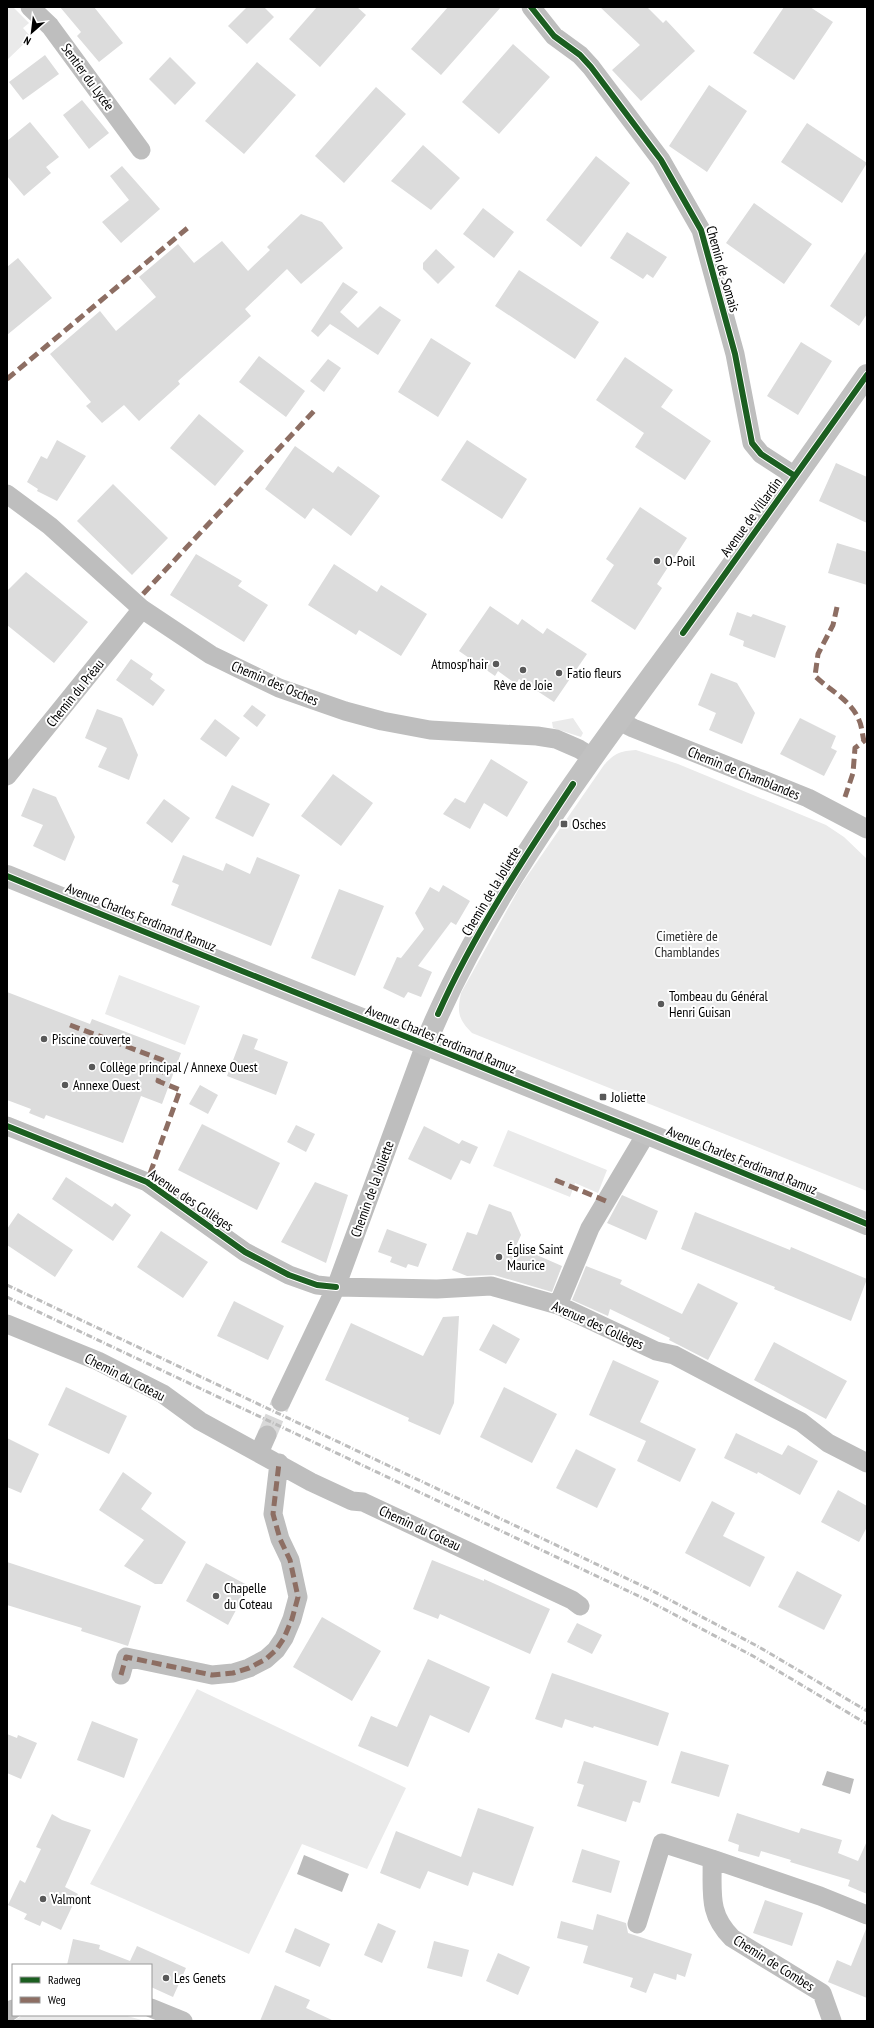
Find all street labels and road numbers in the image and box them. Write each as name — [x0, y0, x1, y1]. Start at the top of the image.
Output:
street label: Sentier du Lycée — [58, 40, 119, 114]
street label: Chemin de Somais — [702, 224, 744, 314]
street label: Avenue de Villardin — [716, 474, 786, 560]
street label: Chemin du Préau — [42, 655, 108, 731]
street label: Chemin des Osches — [229, 656, 322, 710]
street label: Chemin de Chamblandes — [685, 742, 803, 804]
street label: Chemin de la Joliette — [457, 843, 525, 939]
street label: Avenue Charles Ferdinand Ramuz — [63, 878, 219, 956]
street label: Avenue Charles Ferdinand Ramuz — [363, 1000, 519, 1078]
street label: Avenue Charles Ferdinand Ramuz — [664, 1121, 820, 1199]
street label: Chemin de la Joliette — [346, 1138, 398, 1240]
street label: Avenue des Collèges — [145, 1165, 237, 1235]
street label: Avenue des Collèges — [549, 1297, 647, 1353]
street label: Chemin du Coteau — [82, 1349, 168, 1405]
street label: Chemin du Coteau — [376, 1501, 464, 1555]
street label: Chemin de Combes — [730, 1931, 818, 1995]

